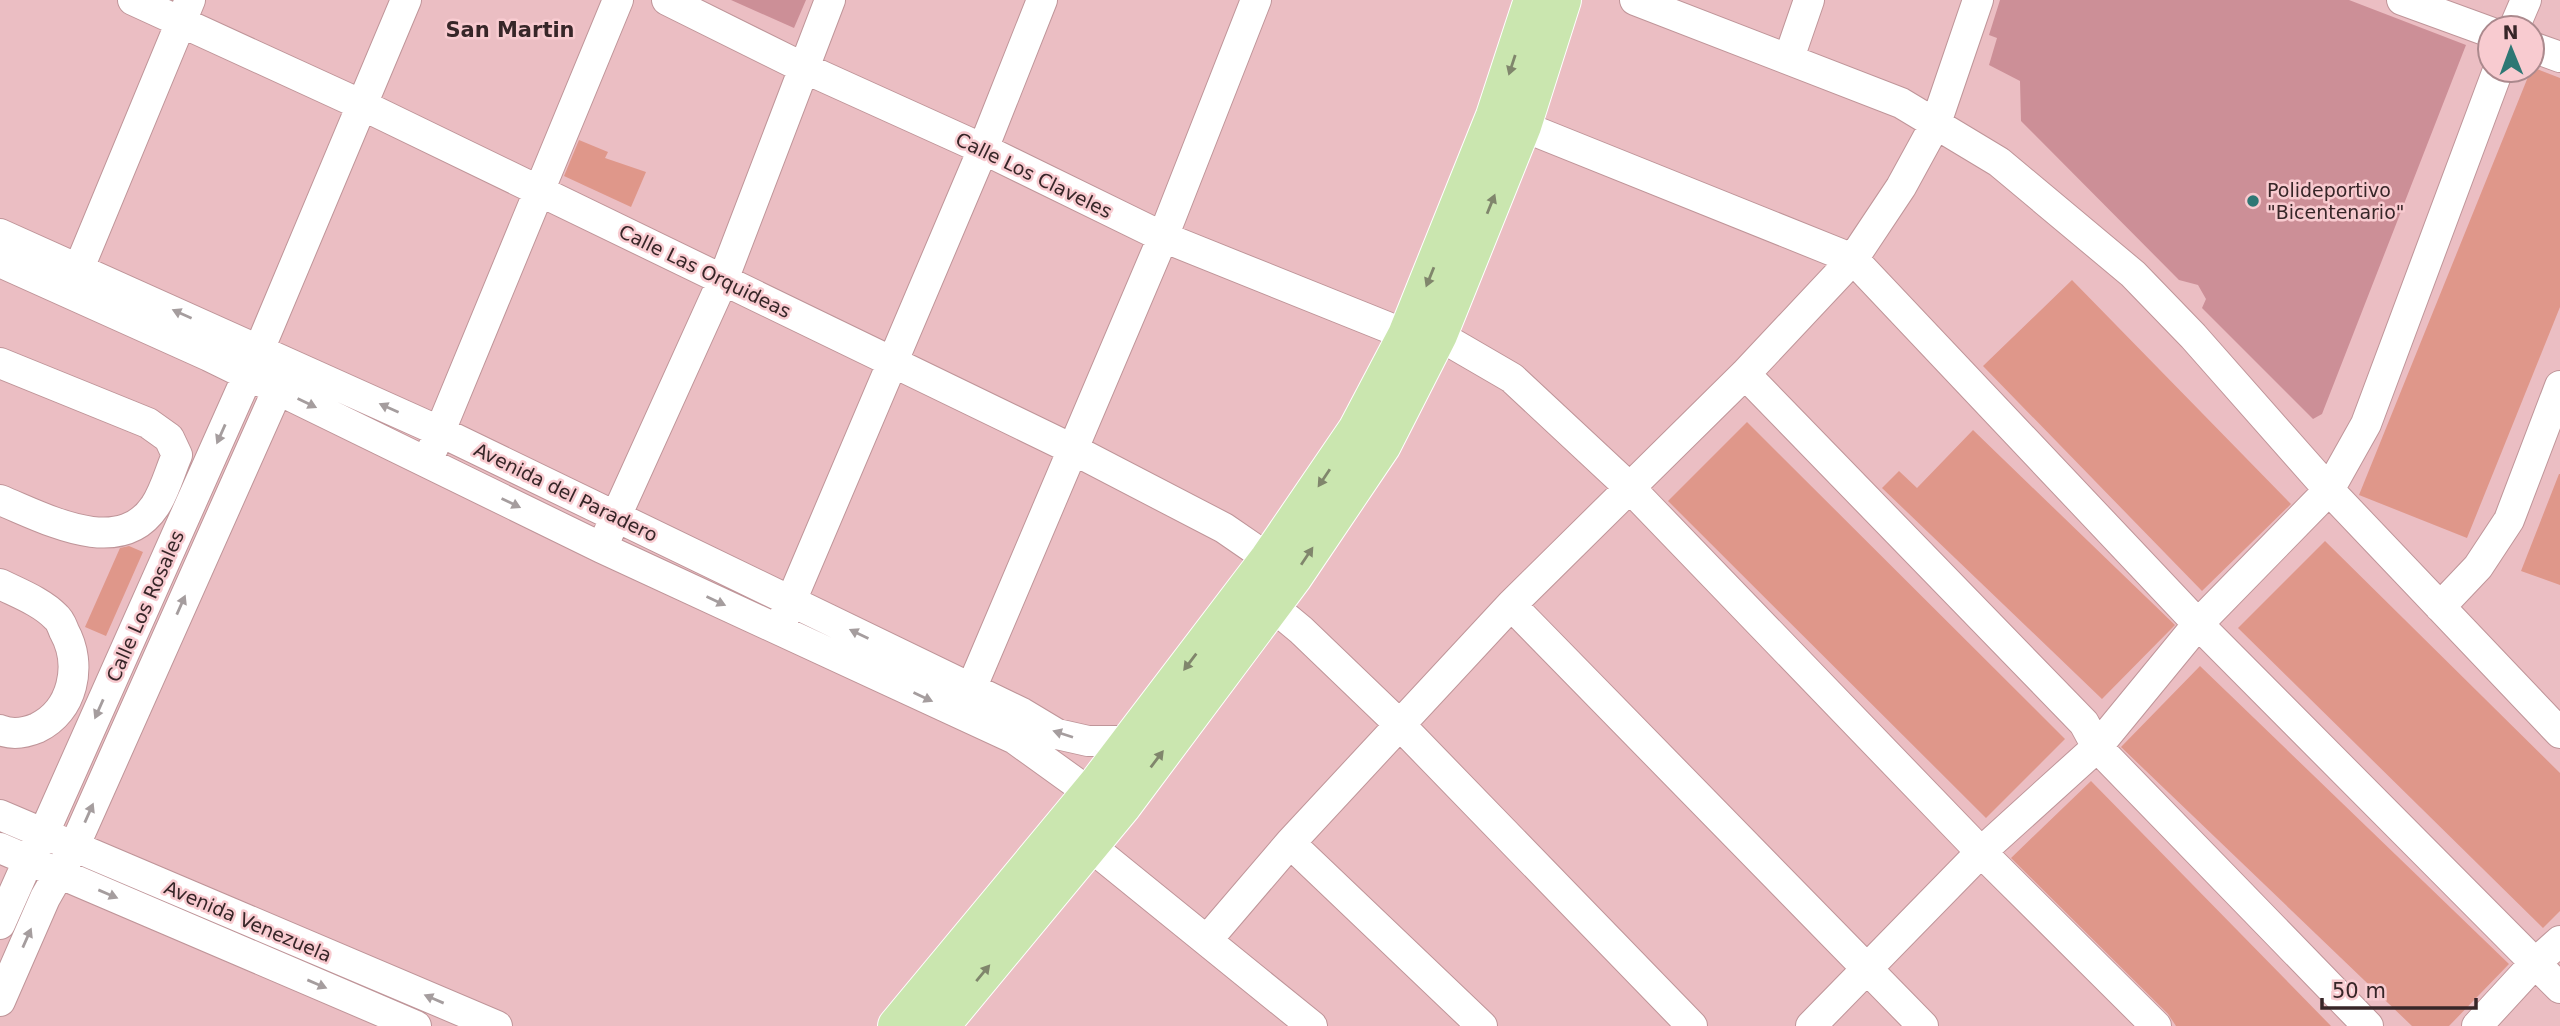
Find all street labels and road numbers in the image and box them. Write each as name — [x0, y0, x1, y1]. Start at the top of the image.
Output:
street label: Calle Los Claveles — [952, 128, 1116, 222]
street label: Calle Las Orquideas — [615, 220, 795, 322]
street label: Avenida del Paradero — [471, 438, 661, 546]
street label: Calle Los Rosales — [102, 527, 188, 685]
street label: Avenida Venezuela — [161, 876, 335, 966]

